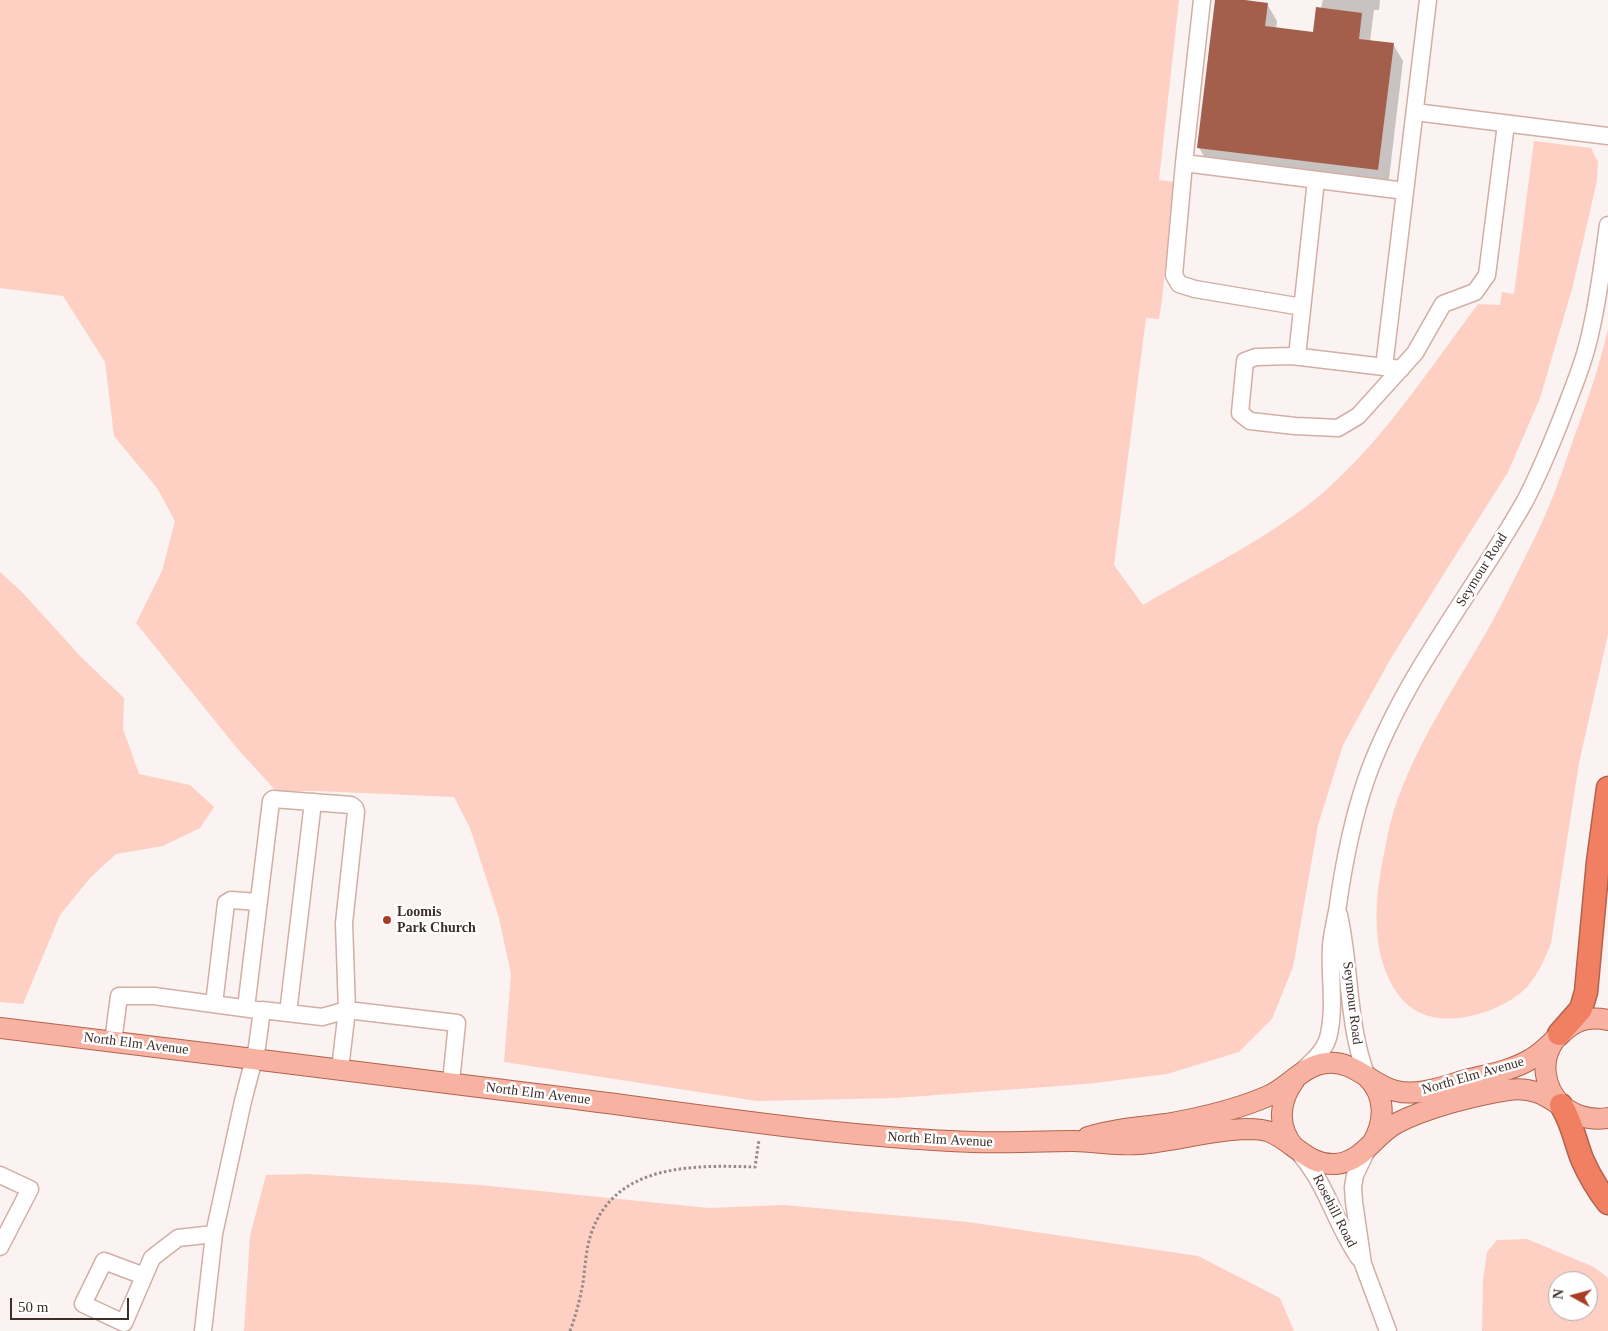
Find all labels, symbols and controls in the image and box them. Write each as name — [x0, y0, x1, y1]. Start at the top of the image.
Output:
street label: Seymour Road — [1453, 530, 1511, 610]
place label: Loomis Park Church — [397, 904, 476, 936]
marker: Loomis Park Church — [381, 914, 393, 926]
street label: Seymour Road — [1339, 960, 1365, 1046]
street label: North Elm Avenue — [83, 1029, 189, 1059]
street label: North Elm Avenue — [1420, 1053, 1526, 1099]
street label: North Elm Avenue — [485, 1079, 591, 1109]
street label: North Elm Avenue — [887, 1129, 993, 1151]
street label: Rosehill Road — [1308, 1172, 1360, 1250]
north arrow — [1548, 1271, 1598, 1321]
scale bar — [12, 1288, 131, 1320]
text: N — [1551, 1288, 1567, 1300]
text: 50 m — [18, 1299, 48, 1315]

